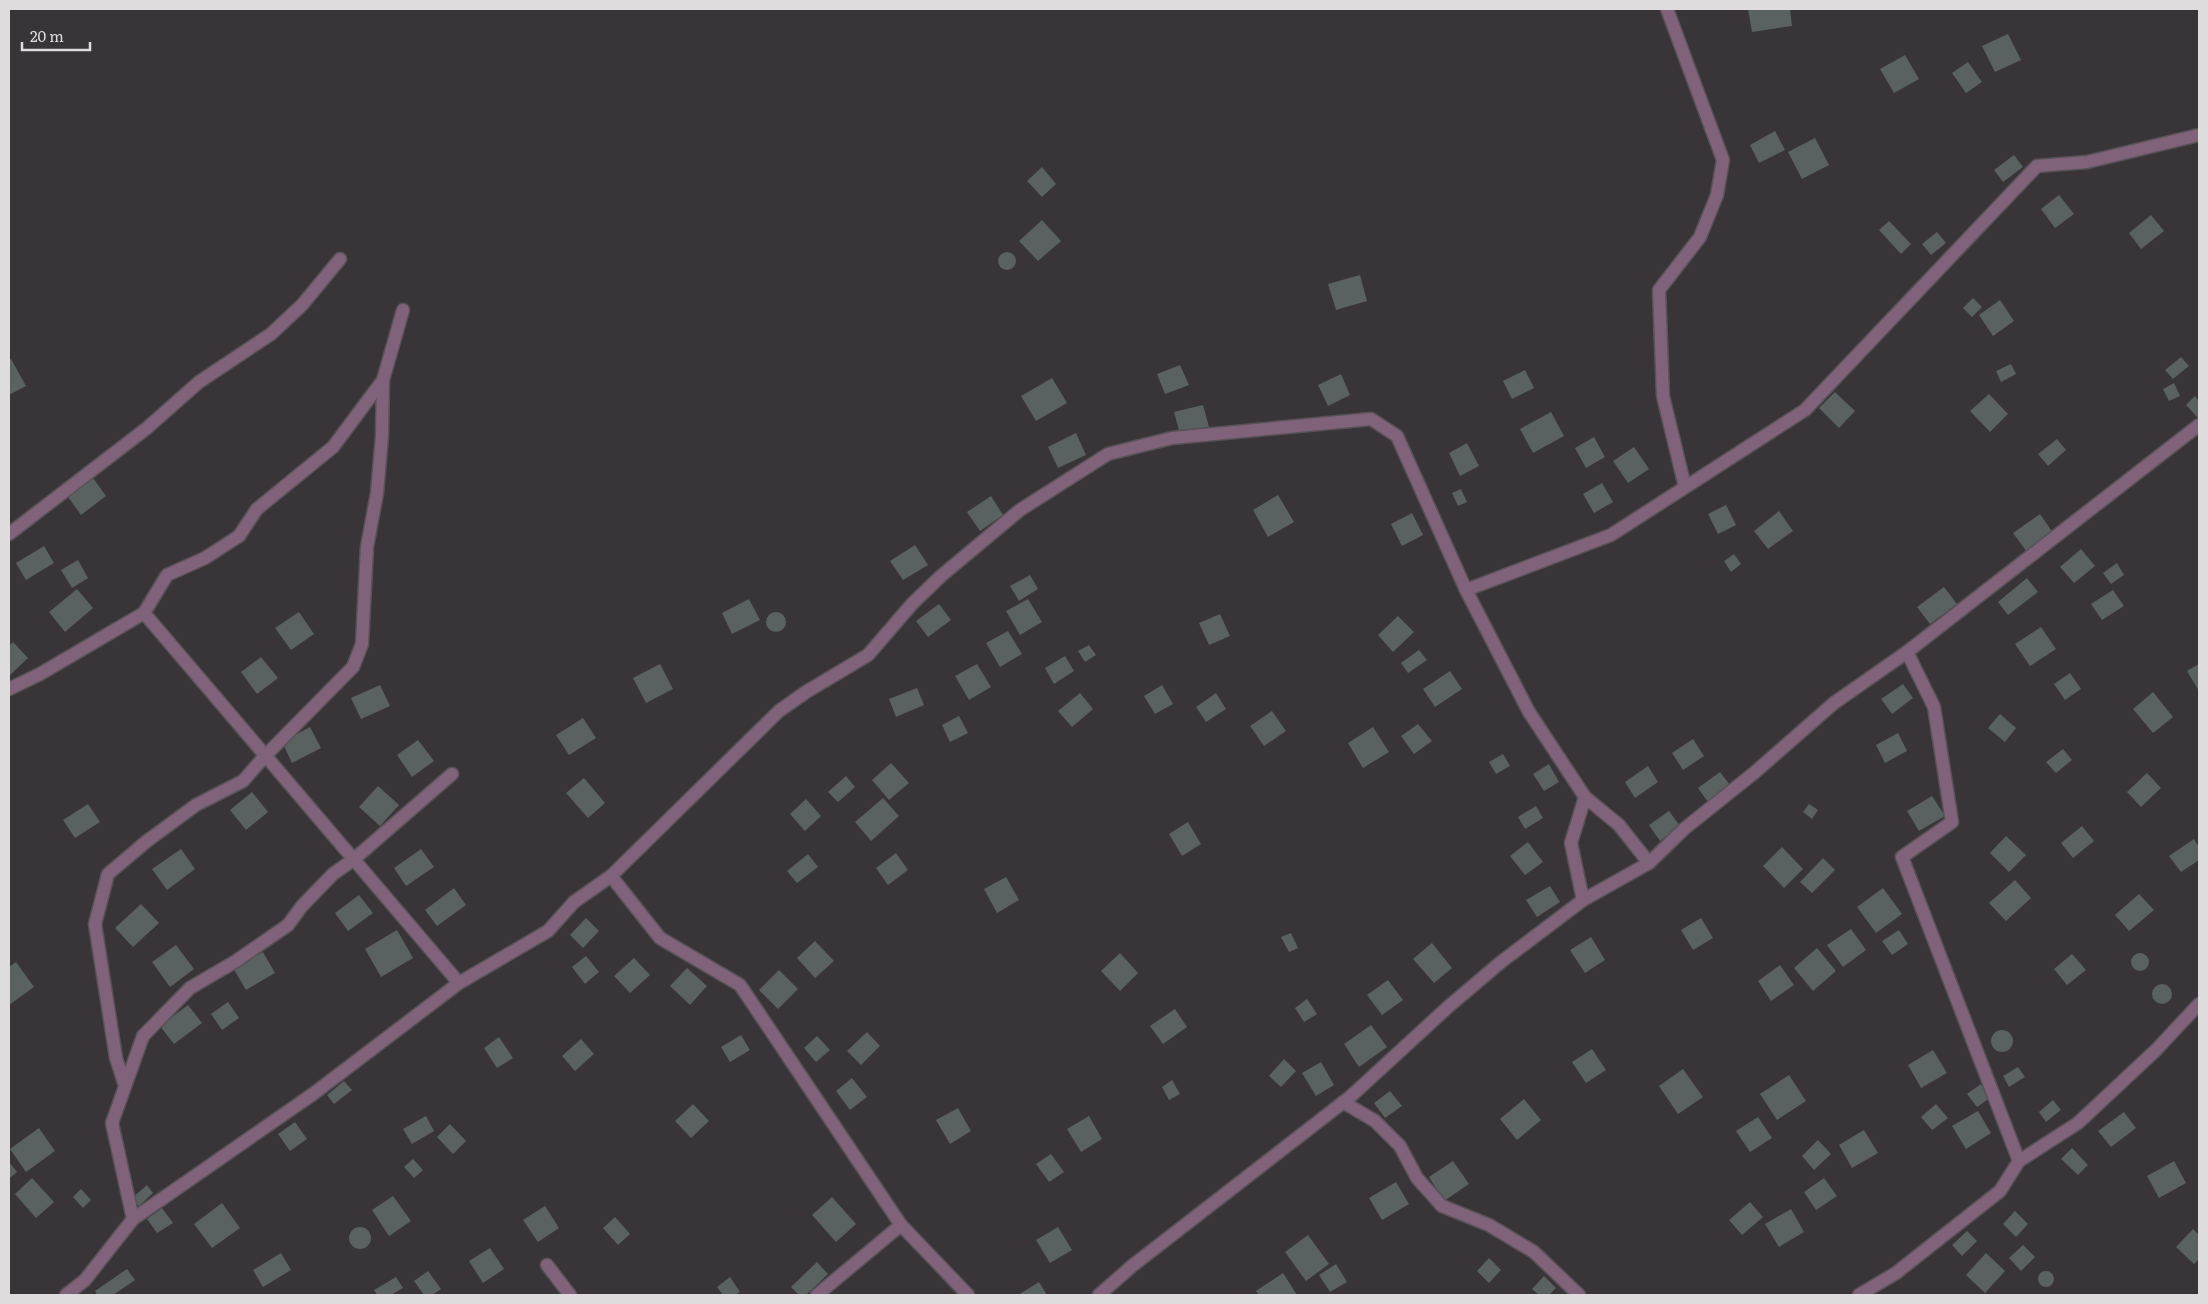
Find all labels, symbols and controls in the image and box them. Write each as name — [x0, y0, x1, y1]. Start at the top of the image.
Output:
scale bar — [22, 20, 90, 52]
text: 20 m — [30, 24, 64, 47]

